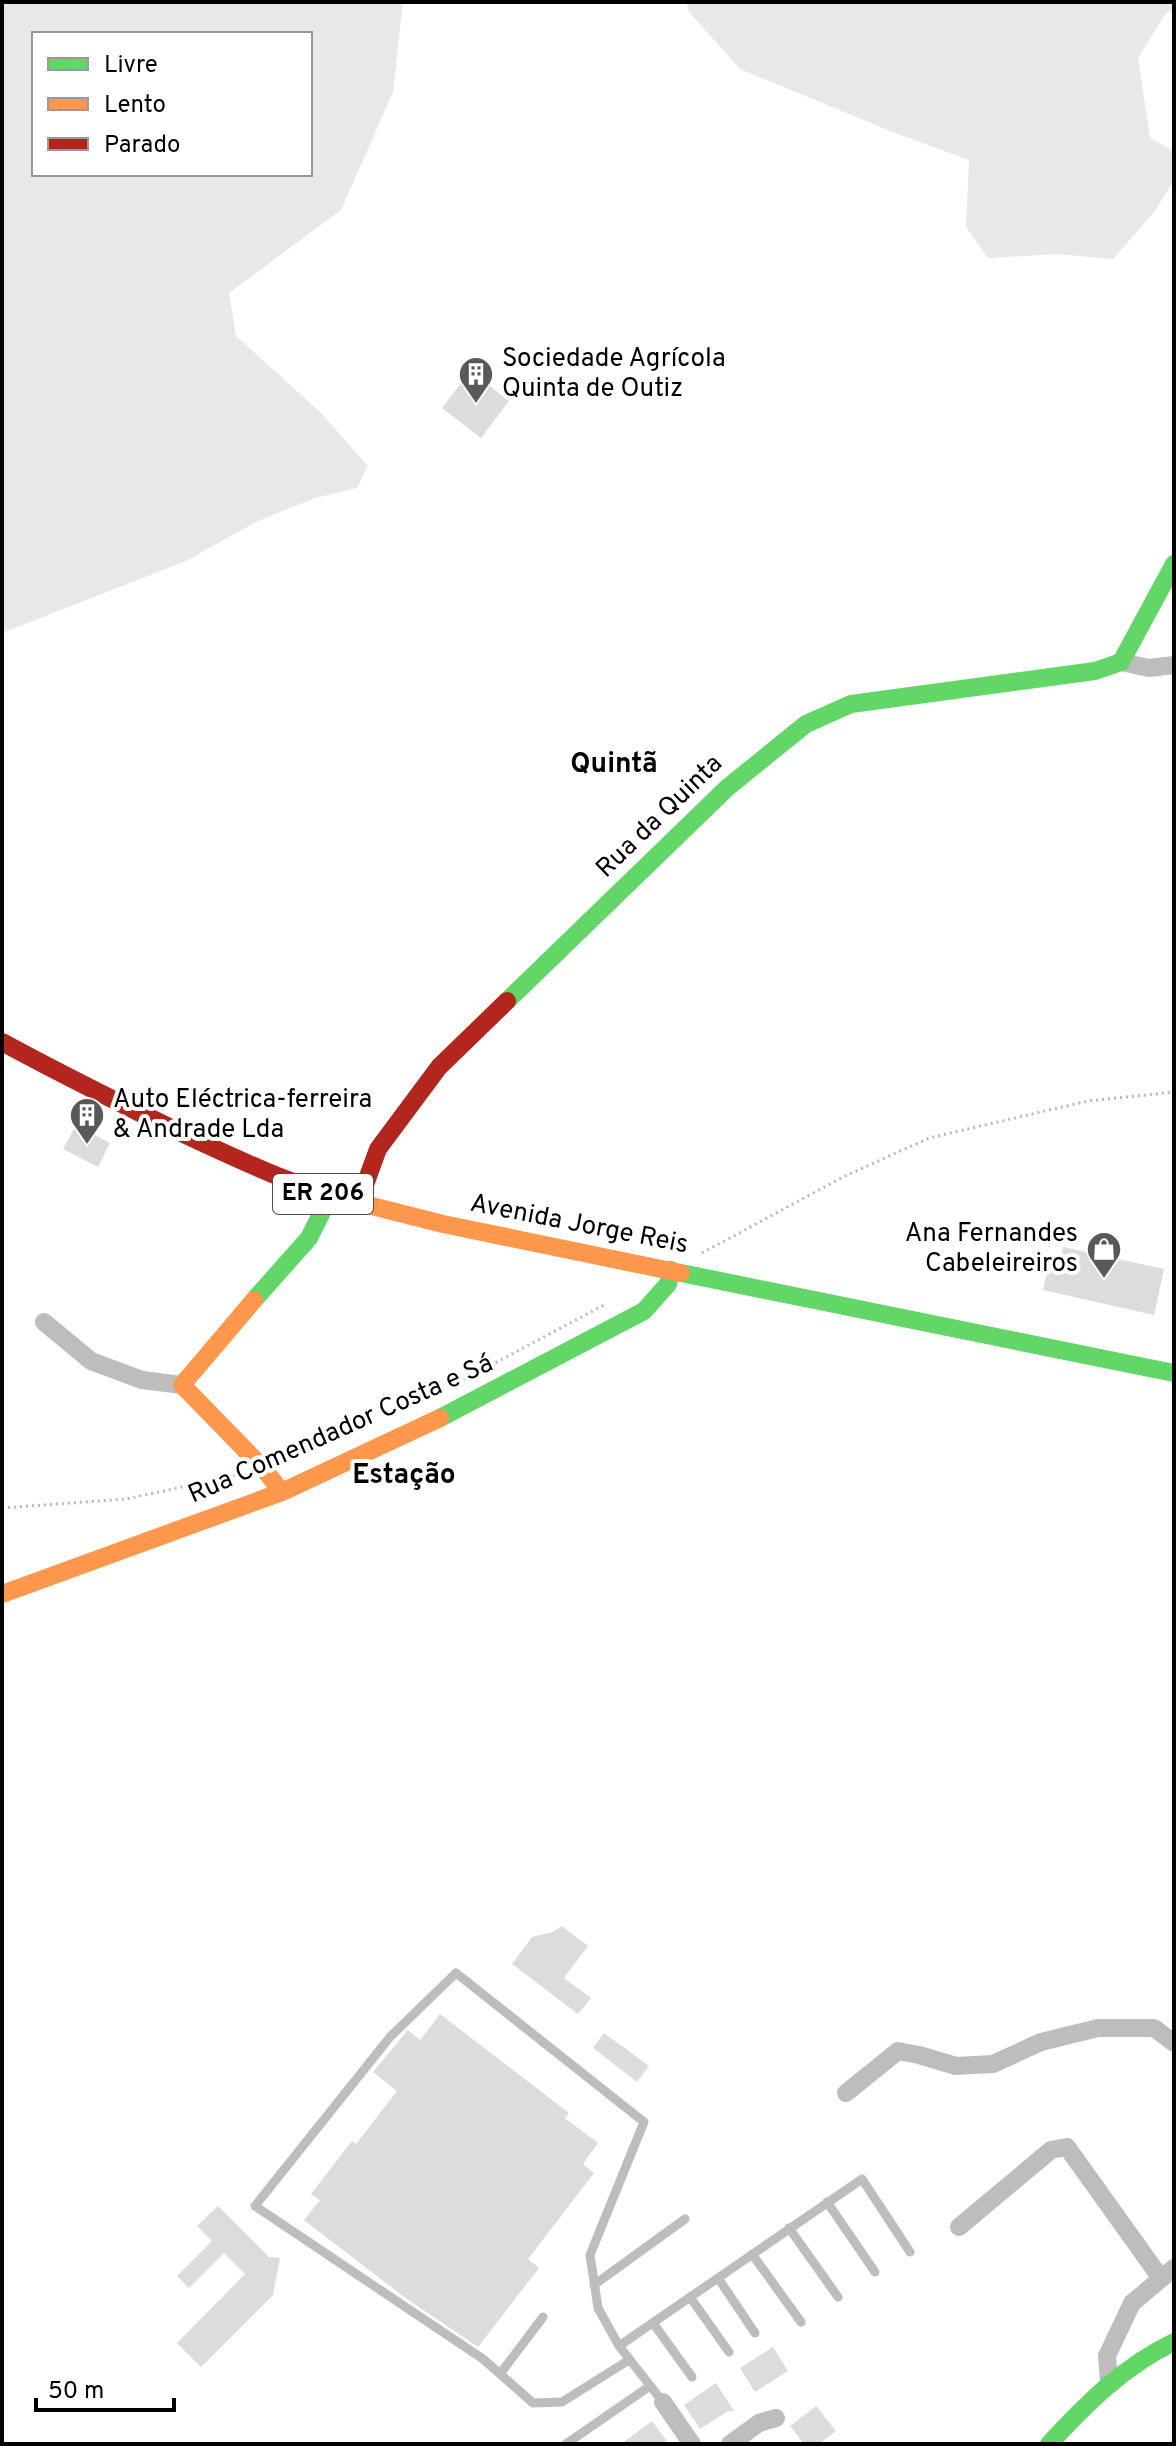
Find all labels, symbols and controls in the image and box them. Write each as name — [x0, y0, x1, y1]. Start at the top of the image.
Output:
legend — [32, 32, 312, 176]
text: Livre — [104, 51, 158, 81]
text: Lento — [104, 91, 166, 121]
text: Parado — [104, 131, 180, 161]
place label: Sociedade Agrícola Quinta de Outiz — [502, 343, 726, 406]
building icon: Sociedade Agrícola Quinta de Outiz — [457, 355, 495, 405]
district label: Quintã — [570, 747, 658, 783]
street label: Rua da Quinta — [590, 748, 730, 886]
place label: Auto Eléctrica-ferreira & Andrade Lda — [113, 1084, 372, 1147]
building icon: Auto Eléctrica-ferreira & Andrade Lda — [68, 1096, 106, 1146]
road number: ER 206 — [273, 1174, 373, 1214]
street label: Avenida Jorge Reis — [467, 1188, 691, 1262]
place label: Ana Fernandes Cabeleireiros — [905, 1218, 1078, 1281]
shop icon: Ana Fernandes Cabeleireiros — [1085, 1230, 1123, 1280]
street label: Rua Comendador Costa e Sá — [183, 1348, 499, 1512]
district label: Estação — [352, 1458, 456, 1494]
scale bar — [36, 2362, 174, 2412]
text: 50 m — [48, 2377, 104, 2407]

